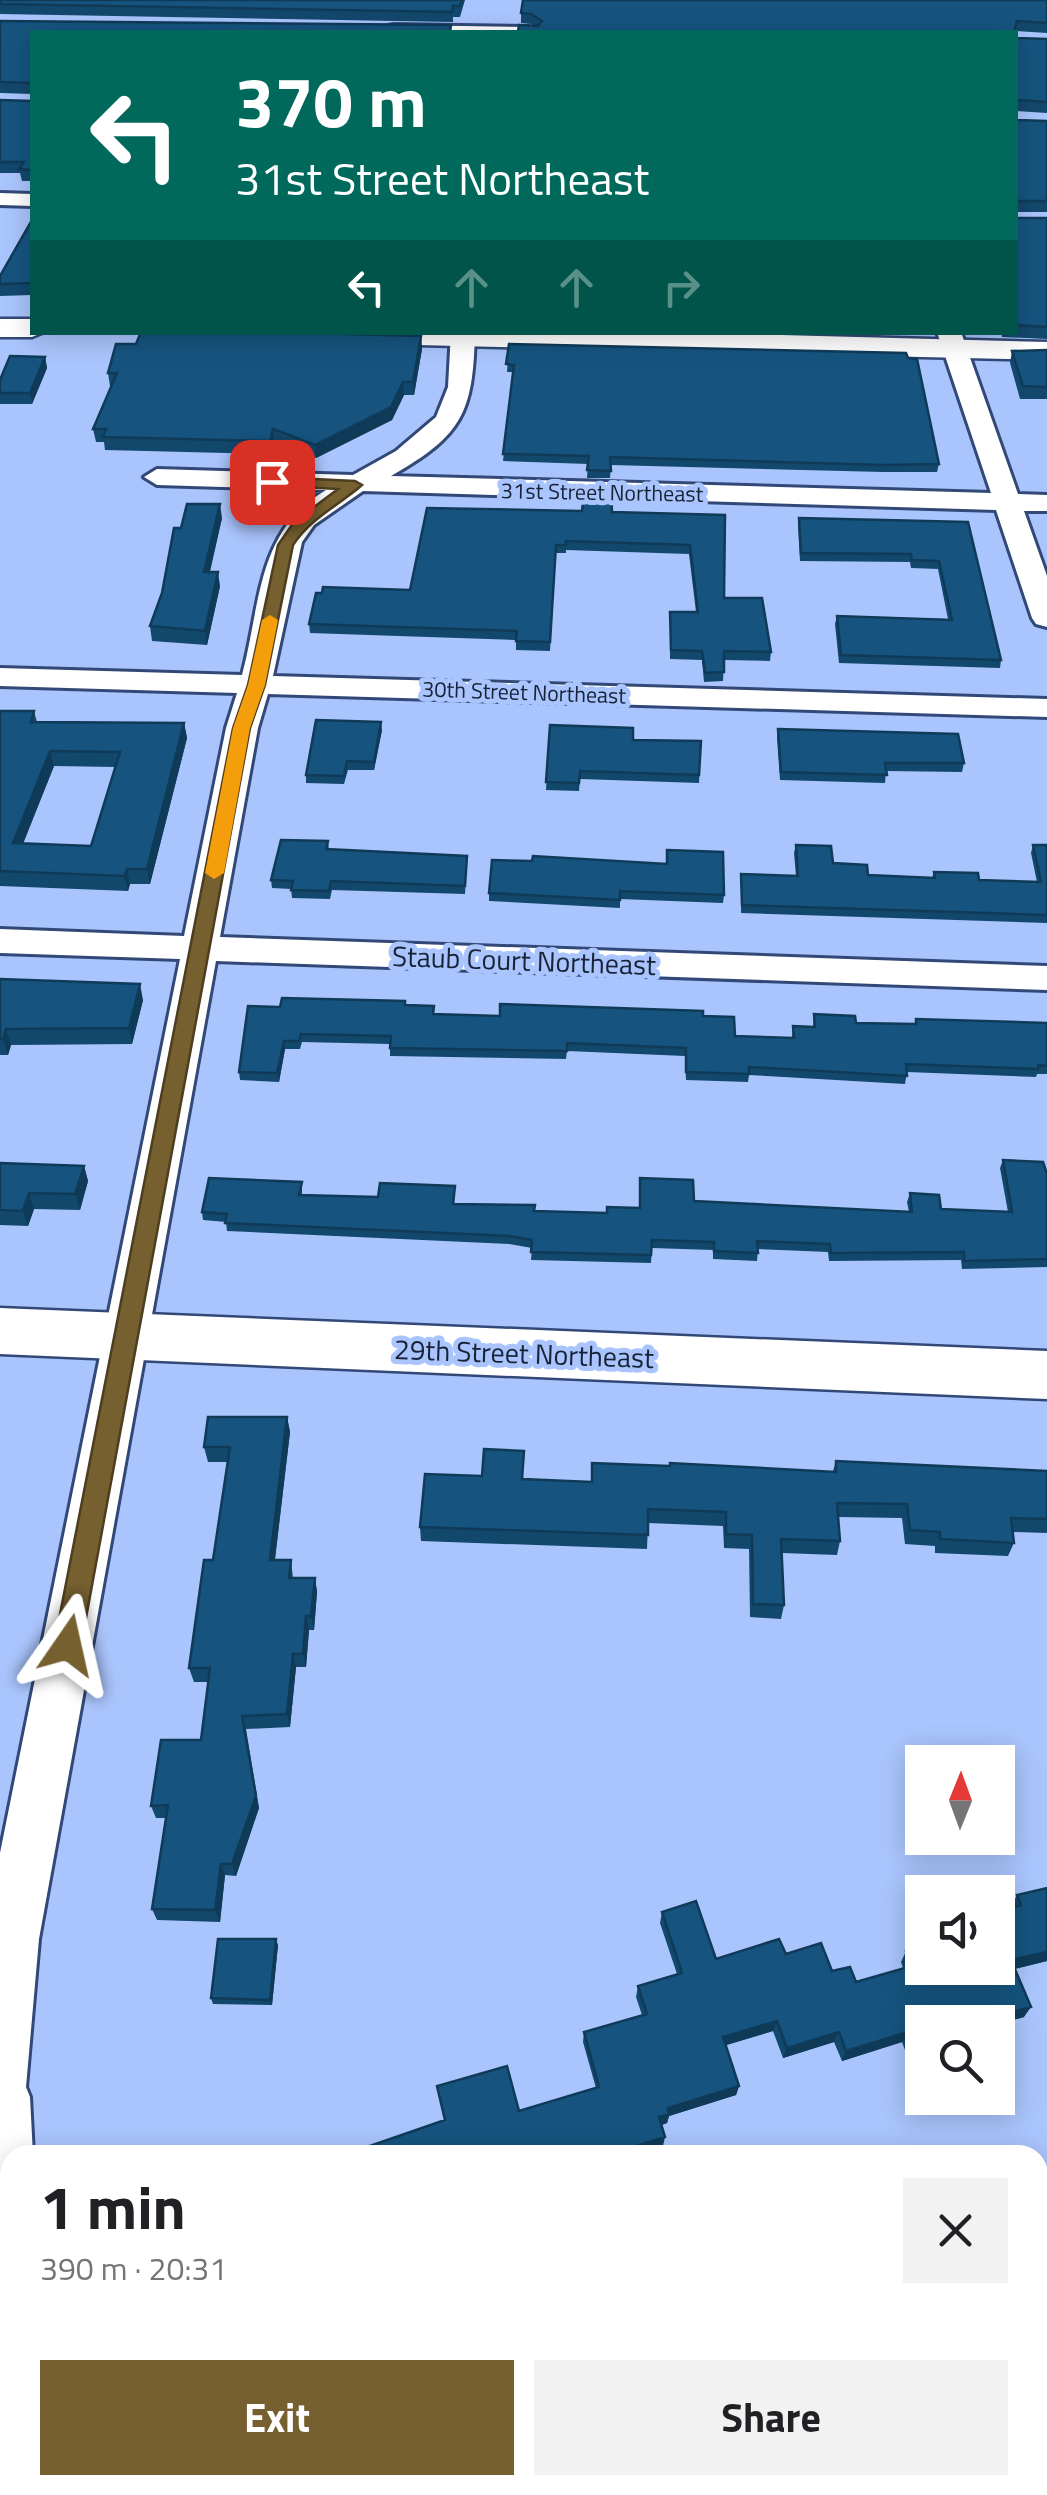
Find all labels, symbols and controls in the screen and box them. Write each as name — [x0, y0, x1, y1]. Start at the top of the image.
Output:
text: 370 m — [235, 48, 427, 154]
icon: left — [70, 70, 200, 200]
text: 31st Street Northeast — [235, 144, 649, 212]
icon: left — [339, 260, 394, 315]
icon: ahead — [444, 260, 499, 315]
icon: ahead — [549, 260, 604, 315]
icon: right — [654, 260, 709, 315]
pin — [230, 440, 315, 525]
icon: arrive — [245, 455, 300, 510]
street label: 31st Street Northeast — [500, 473, 704, 511]
street label: 30th Street Northeast — [421, 671, 627, 713]
street label: Staub Court Northeast — [391, 934, 657, 986]
street label: 29th Street Northeast — [393, 1327, 655, 1379]
position arrow — [16, 1593, 120, 1697]
north arrow — [905, 1745, 1015, 1855]
map controls — [905, 1745, 1015, 2115]
button: sound — [905, 1875, 1015, 1985]
button: search — [905, 2005, 1015, 2115]
text: 1 min — [40, 2161, 186, 2252]
button: close — [903, 2178, 1008, 2283]
text: 390 m · 20:31 — [40, 2244, 227, 2292]
button: Exit — [40, 2360, 514, 2475]
button: Share — [534, 2360, 1008, 2475]

